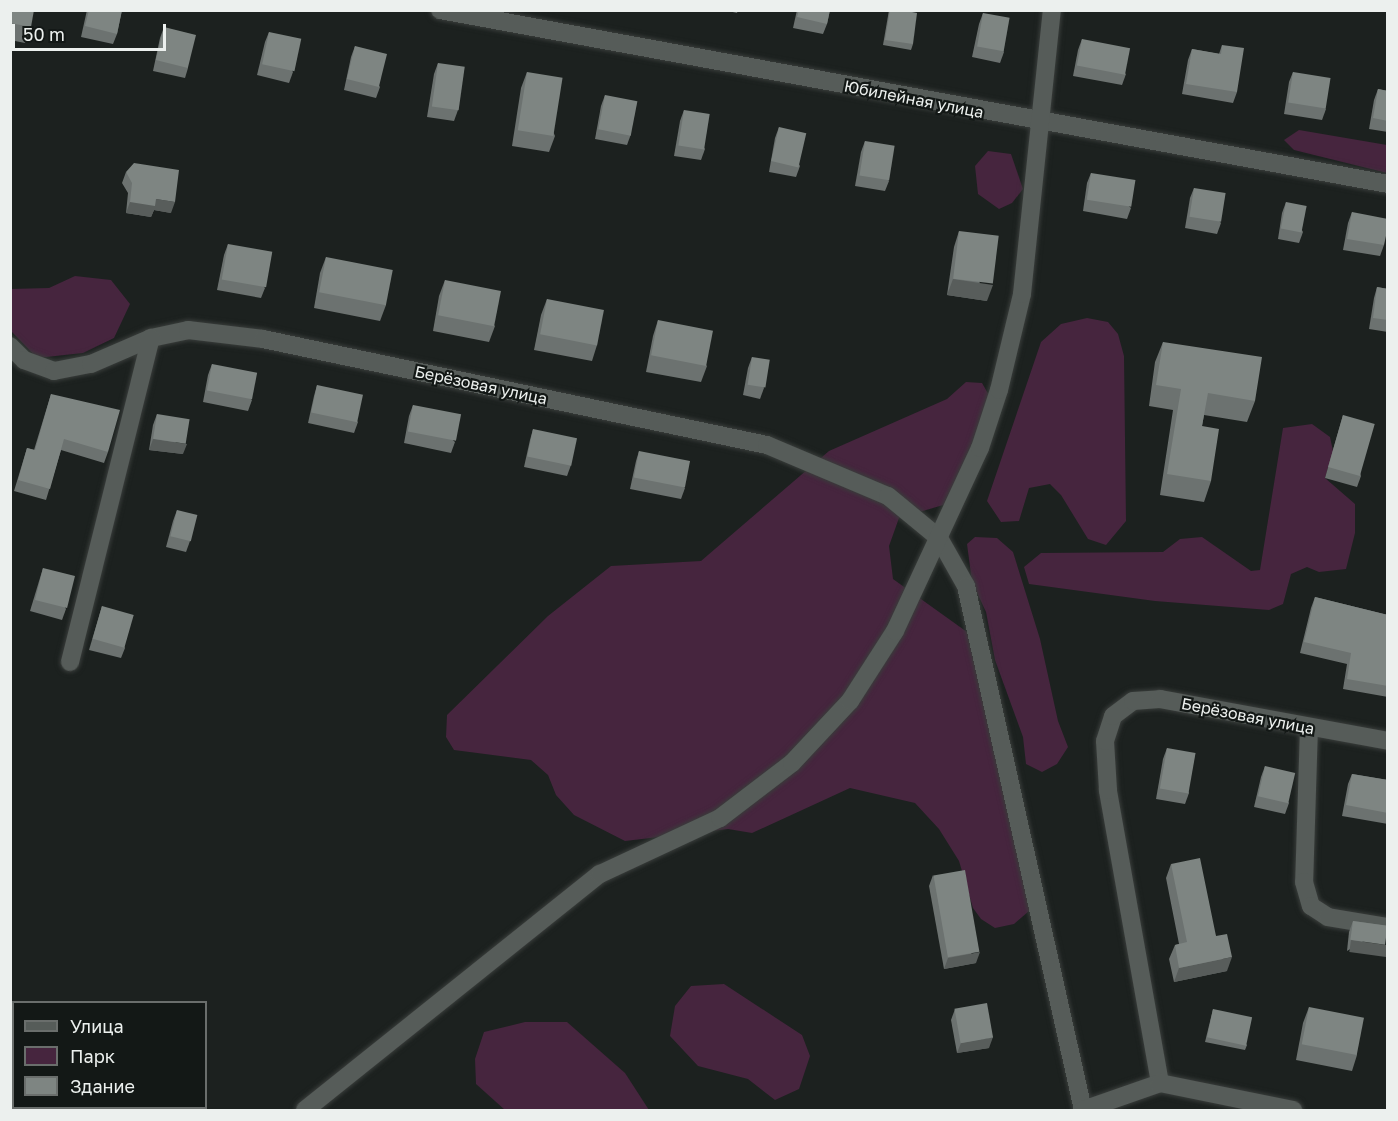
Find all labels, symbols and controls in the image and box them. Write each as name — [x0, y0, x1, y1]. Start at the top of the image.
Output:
scale bar — [15, 12, 170, 50]
text: 50 m — [23, 23, 65, 45]
street label: Юбилейная улица — [843, 76, 985, 122]
street label: Берёзовая улица — [413, 362, 549, 408]
street label: Берёзовая улица — [1180, 694, 1316, 738]
legend — [12, 1001, 207, 1109]
text: Улица — [70, 1015, 124, 1037]
text: Парк — [70, 1045, 115, 1067]
text: Здание — [70, 1075, 135, 1097]

